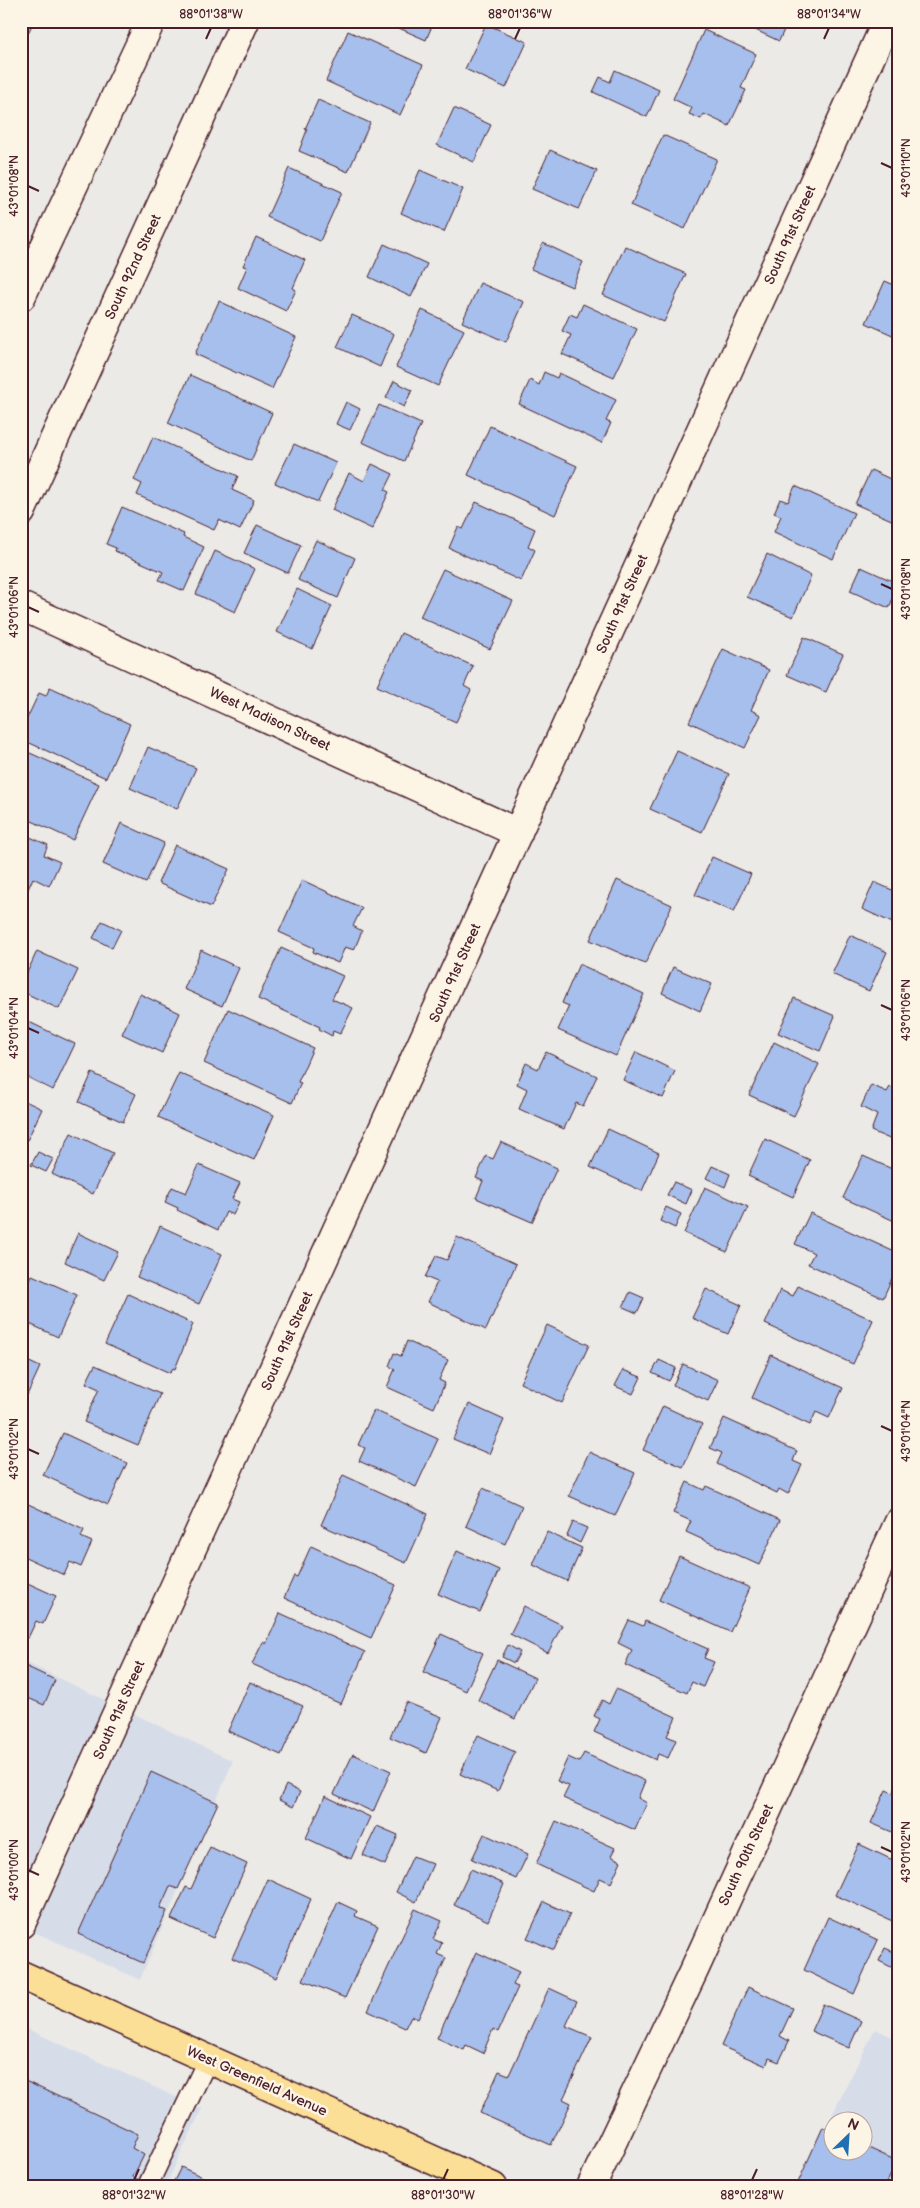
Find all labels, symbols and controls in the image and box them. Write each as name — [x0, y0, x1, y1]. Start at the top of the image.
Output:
text: 88°01'38"W — [179, 7, 243, 22]
text: 88°01'36"W — [488, 7, 552, 22]
text: 88°01'34"W — [797, 7, 861, 22]
text: 43°01'10"N — [899, 138, 914, 198]
text: 43°01'08"N — [7, 155, 22, 217]
street label: South 91st Street — [761, 182, 820, 287]
street label: South 92nd Street — [101, 211, 165, 322]
street label: South 91st Street — [593, 551, 652, 656]
text: 43°01'08"N — [899, 558, 914, 620]
text: 43°01'06"N — [7, 576, 22, 638]
street label: West Madison Street — [207, 684, 334, 755]
street label: South 91st Street — [426, 920, 485, 1025]
text: 43°01'06"N — [899, 979, 914, 1041]
text: 43°01'04"N — [7, 997, 22, 1059]
street label: South 91st Street — [258, 1288, 317, 1393]
text: 43°01'04"N — [899, 1400, 914, 1462]
text: 43°01'02"N — [7, 1418, 22, 1480]
street label: South 91st Street — [90, 1657, 149, 1762]
street label: South 90th Street — [715, 1801, 777, 1909]
text: 43°01'02"N — [899, 1821, 914, 1883]
text: 43°01'00"N — [7, 1839, 22, 1901]
street label: West Greenfield Avenue — [184, 2042, 330, 2120]
north arrow — [822, 2110, 872, 2160]
text: N — [845, 2115, 862, 2135]
text: 88°01'32"W — [102, 2188, 166, 2203]
text: 88°01'30"W — [411, 2188, 475, 2203]
text: 88°01'28"W — [720, 2188, 784, 2203]

